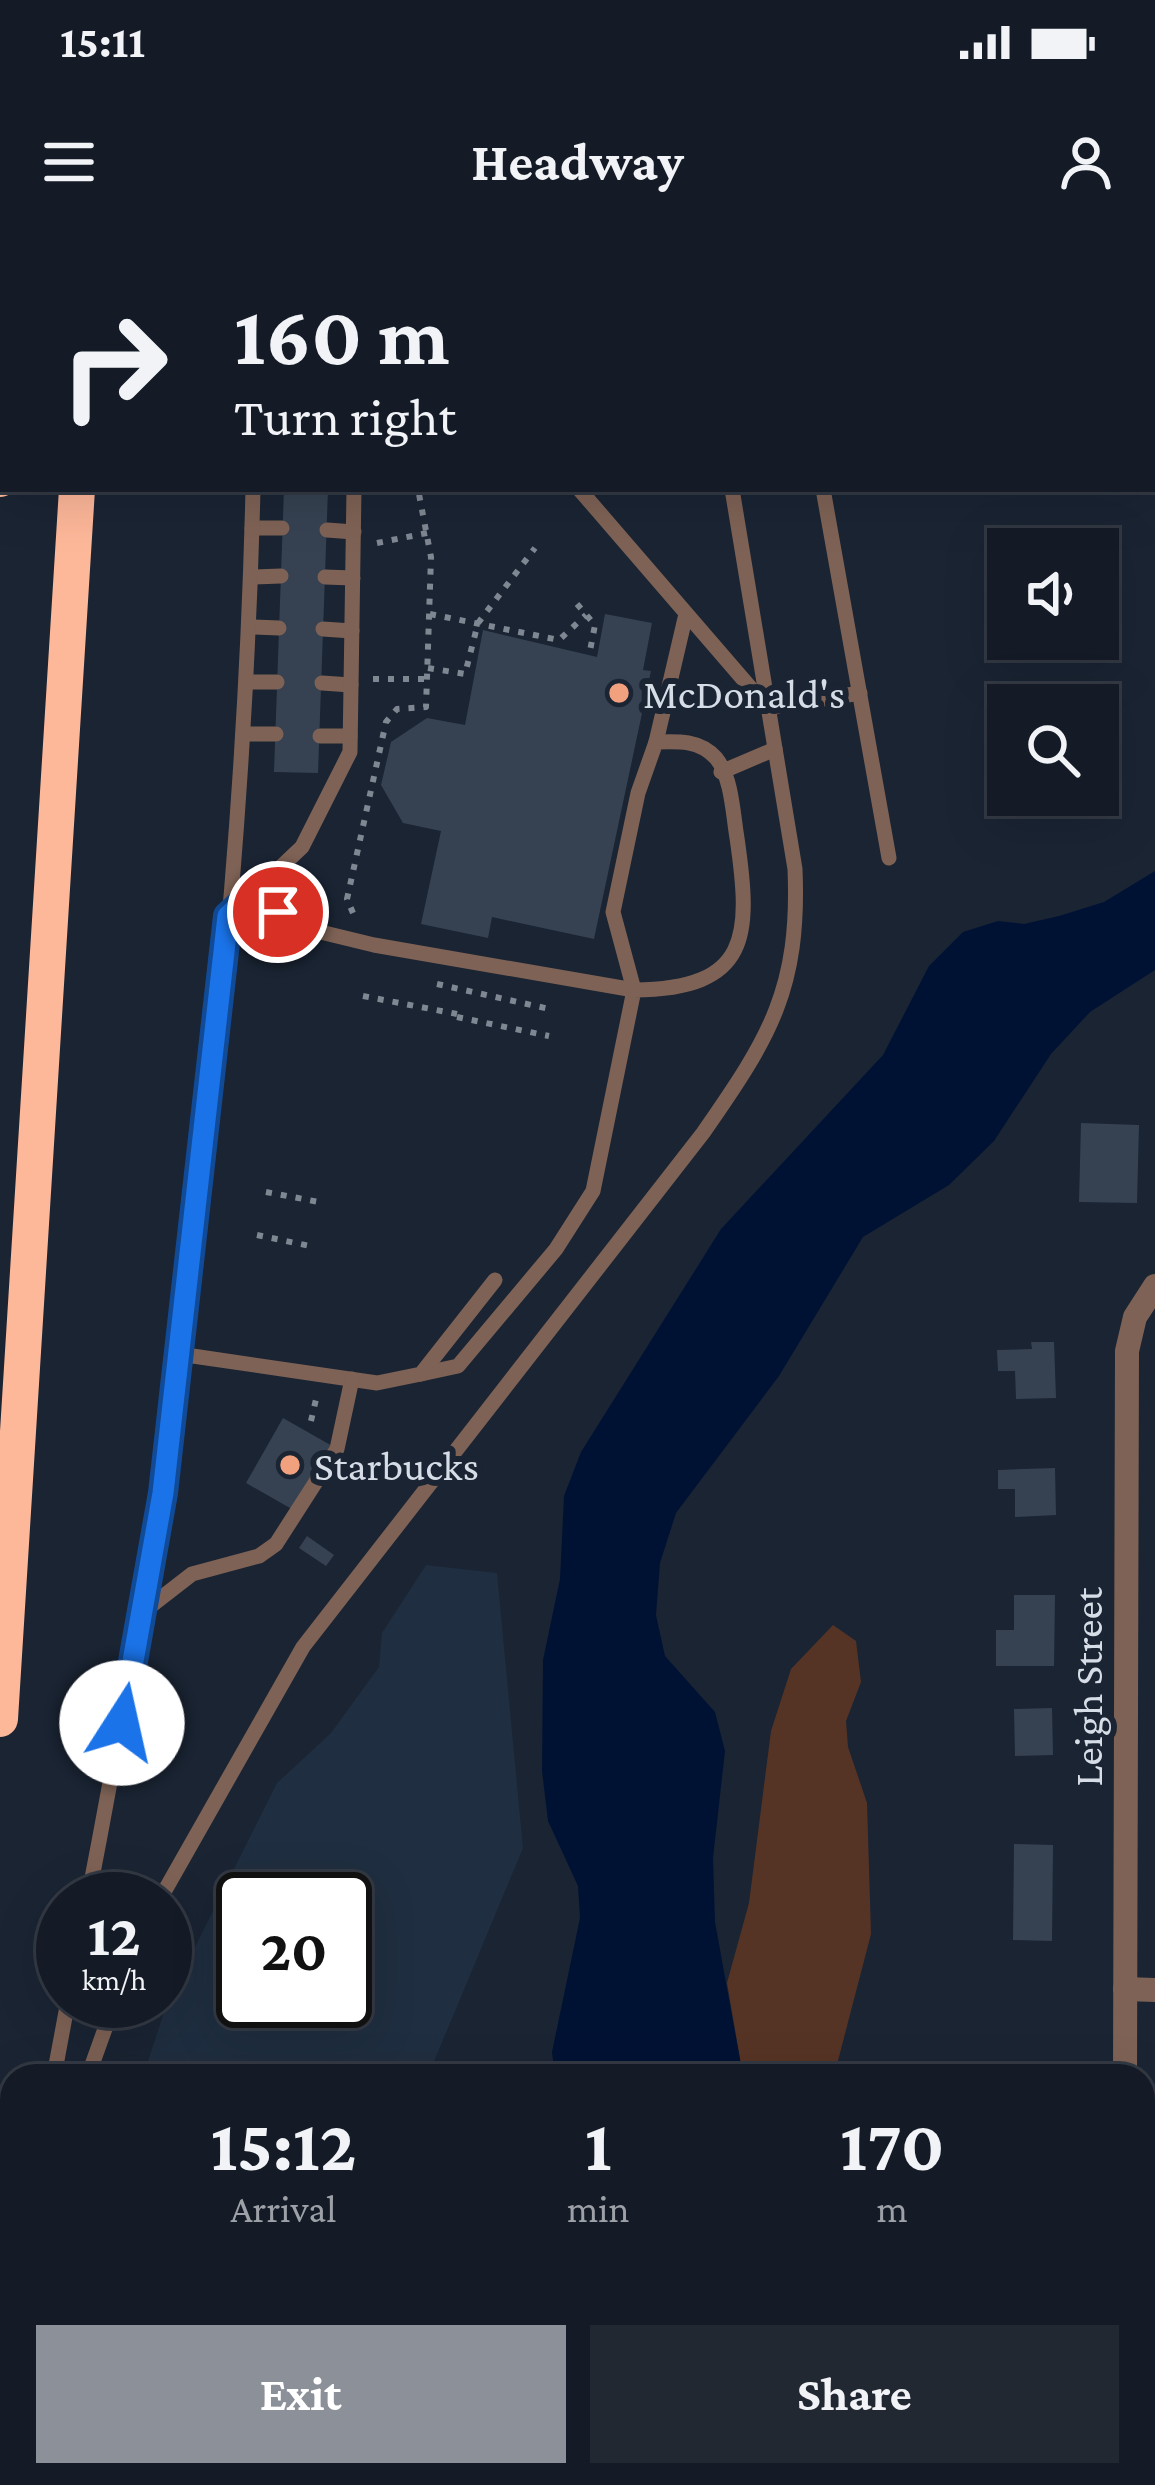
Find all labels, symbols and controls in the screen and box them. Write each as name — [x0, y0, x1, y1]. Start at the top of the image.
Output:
text: 15:11 — [60, 17, 145, 67]
icon: menu — [36, 129, 102, 195]
icon: person — [1053, 129, 1119, 195]
text: Headway — [471, 132, 684, 192]
icon: right — [36, 288, 192, 444]
text: 160 m — [234, 289, 450, 382]
text: Turn right — [234, 387, 456, 447]
map controls — [987, 528, 1119, 816]
button: sound — [987, 528, 1119, 660]
place label: McDonald's — [643, 670, 845, 717]
marker: McDonald's — [606, 680, 632, 706]
button: search — [987, 684, 1119, 816]
pin — [227, 861, 329, 963]
icon: arrive — [245, 879, 311, 945]
place label: Starbucks — [314, 1442, 479, 1489]
marker: Starbucks — [277, 1452, 303, 1478]
street label: Leigh Street — [1064, 1586, 1111, 1787]
position arrow — [59, 1660, 185, 1786]
speed limit sign: 20 — [216, 1872, 372, 2028]
text: 12 — [87, 1901, 141, 1968]
text: km/h — [82, 1963, 146, 1996]
text: 15:12 — [211, 2105, 356, 2185]
text: 1 — [585, 2105, 612, 2185]
text: 170 — [840, 2105, 944, 2185]
text: Arrival — [230, 2187, 337, 2230]
text: min — [567, 2187, 629, 2230]
text: m — [877, 2187, 908, 2230]
button: Exit — [36, 2325, 566, 2463]
button: Share — [590, 2325, 1119, 2463]

